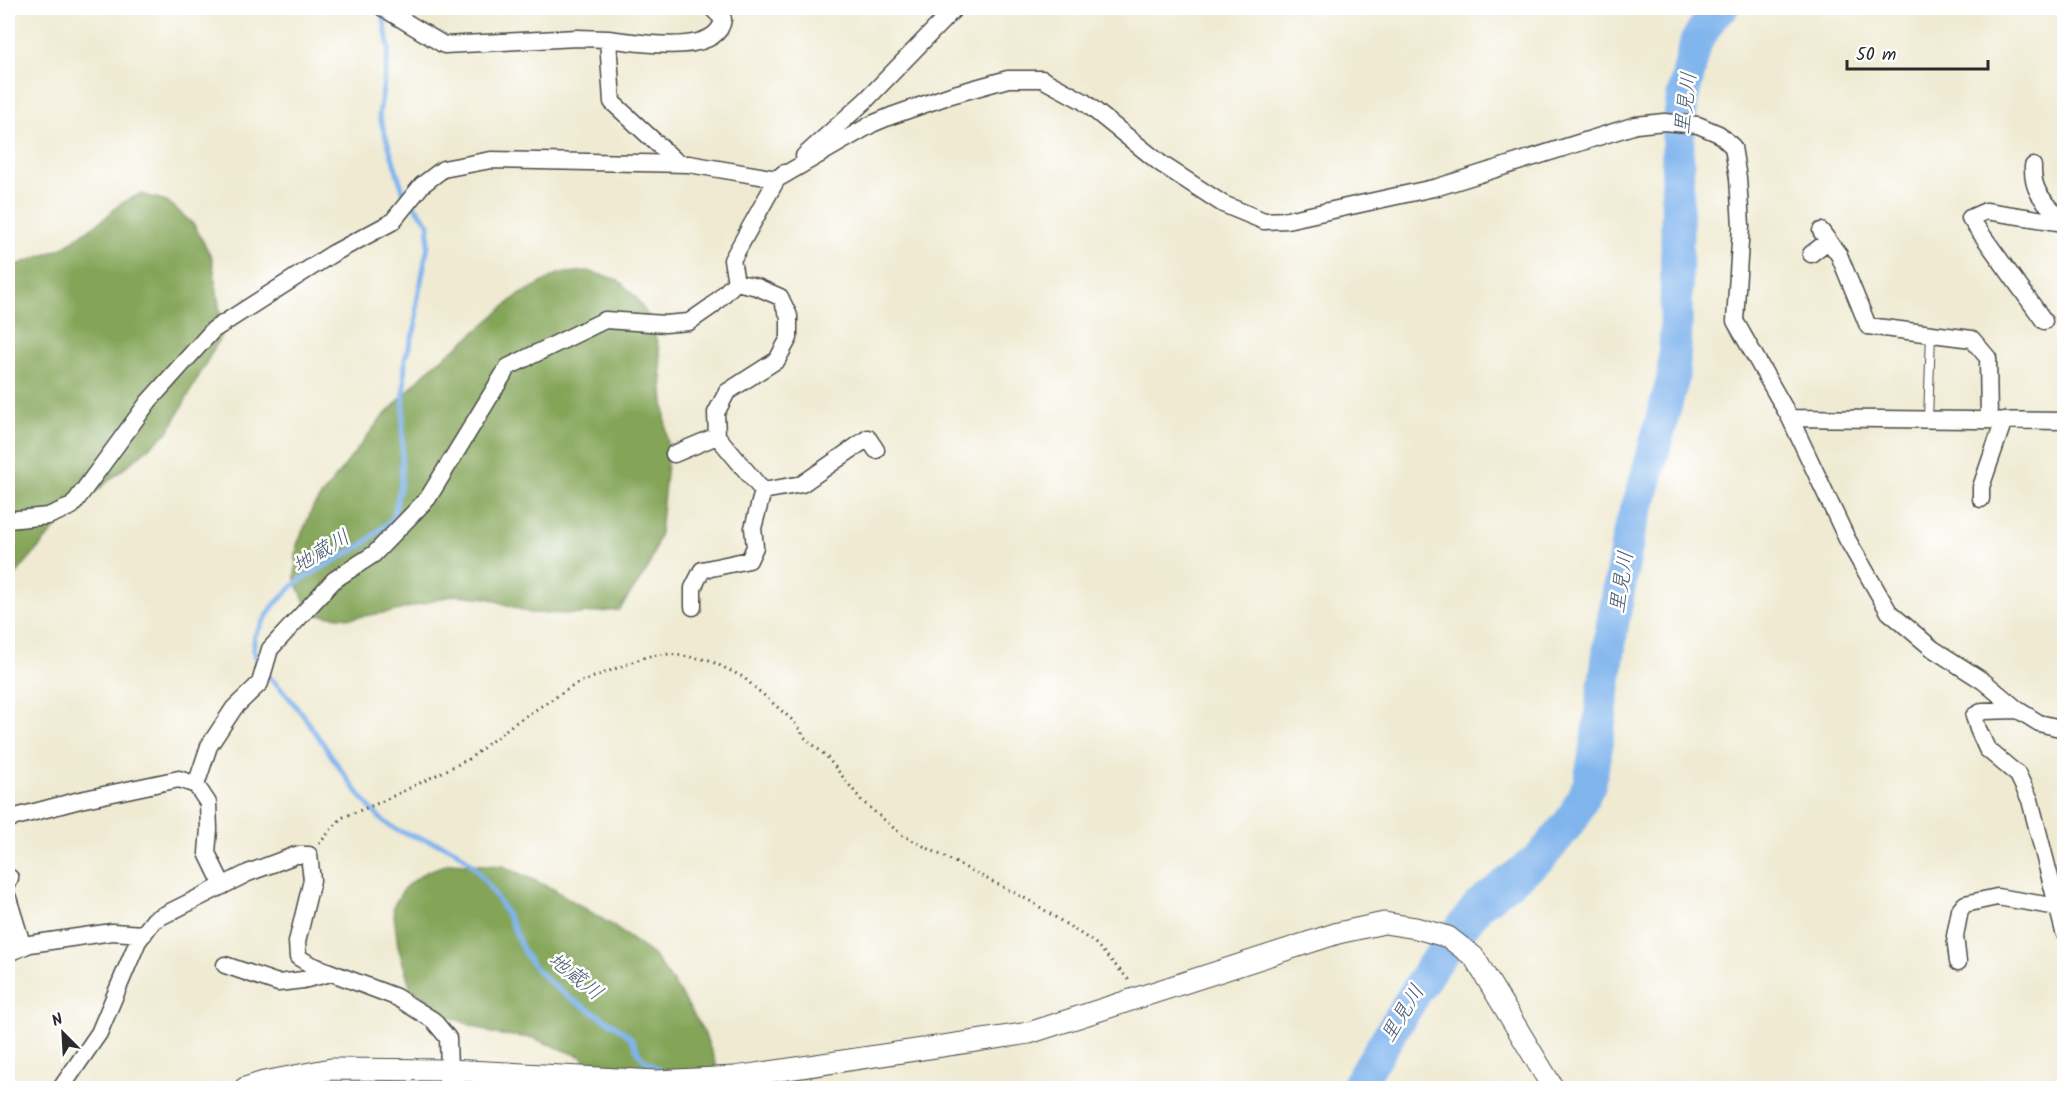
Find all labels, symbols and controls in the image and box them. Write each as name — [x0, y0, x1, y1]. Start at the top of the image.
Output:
scale bar — [1847, 33, 1988, 71]
text: 50 m — [1856, 41, 1896, 70]
water label: 里見川 — [1666, 70, 1707, 136]
water label: 地蔵川 — [286, 522, 357, 583]
water label: 里見川 — [1601, 549, 1644, 616]
water label: 地蔵川 — [540, 945, 610, 1010]
water label: 里見川 — [1373, 978, 1434, 1049]
north arrow — [33, 1003, 93, 1063]
text: N — [48, 1007, 67, 1034]

